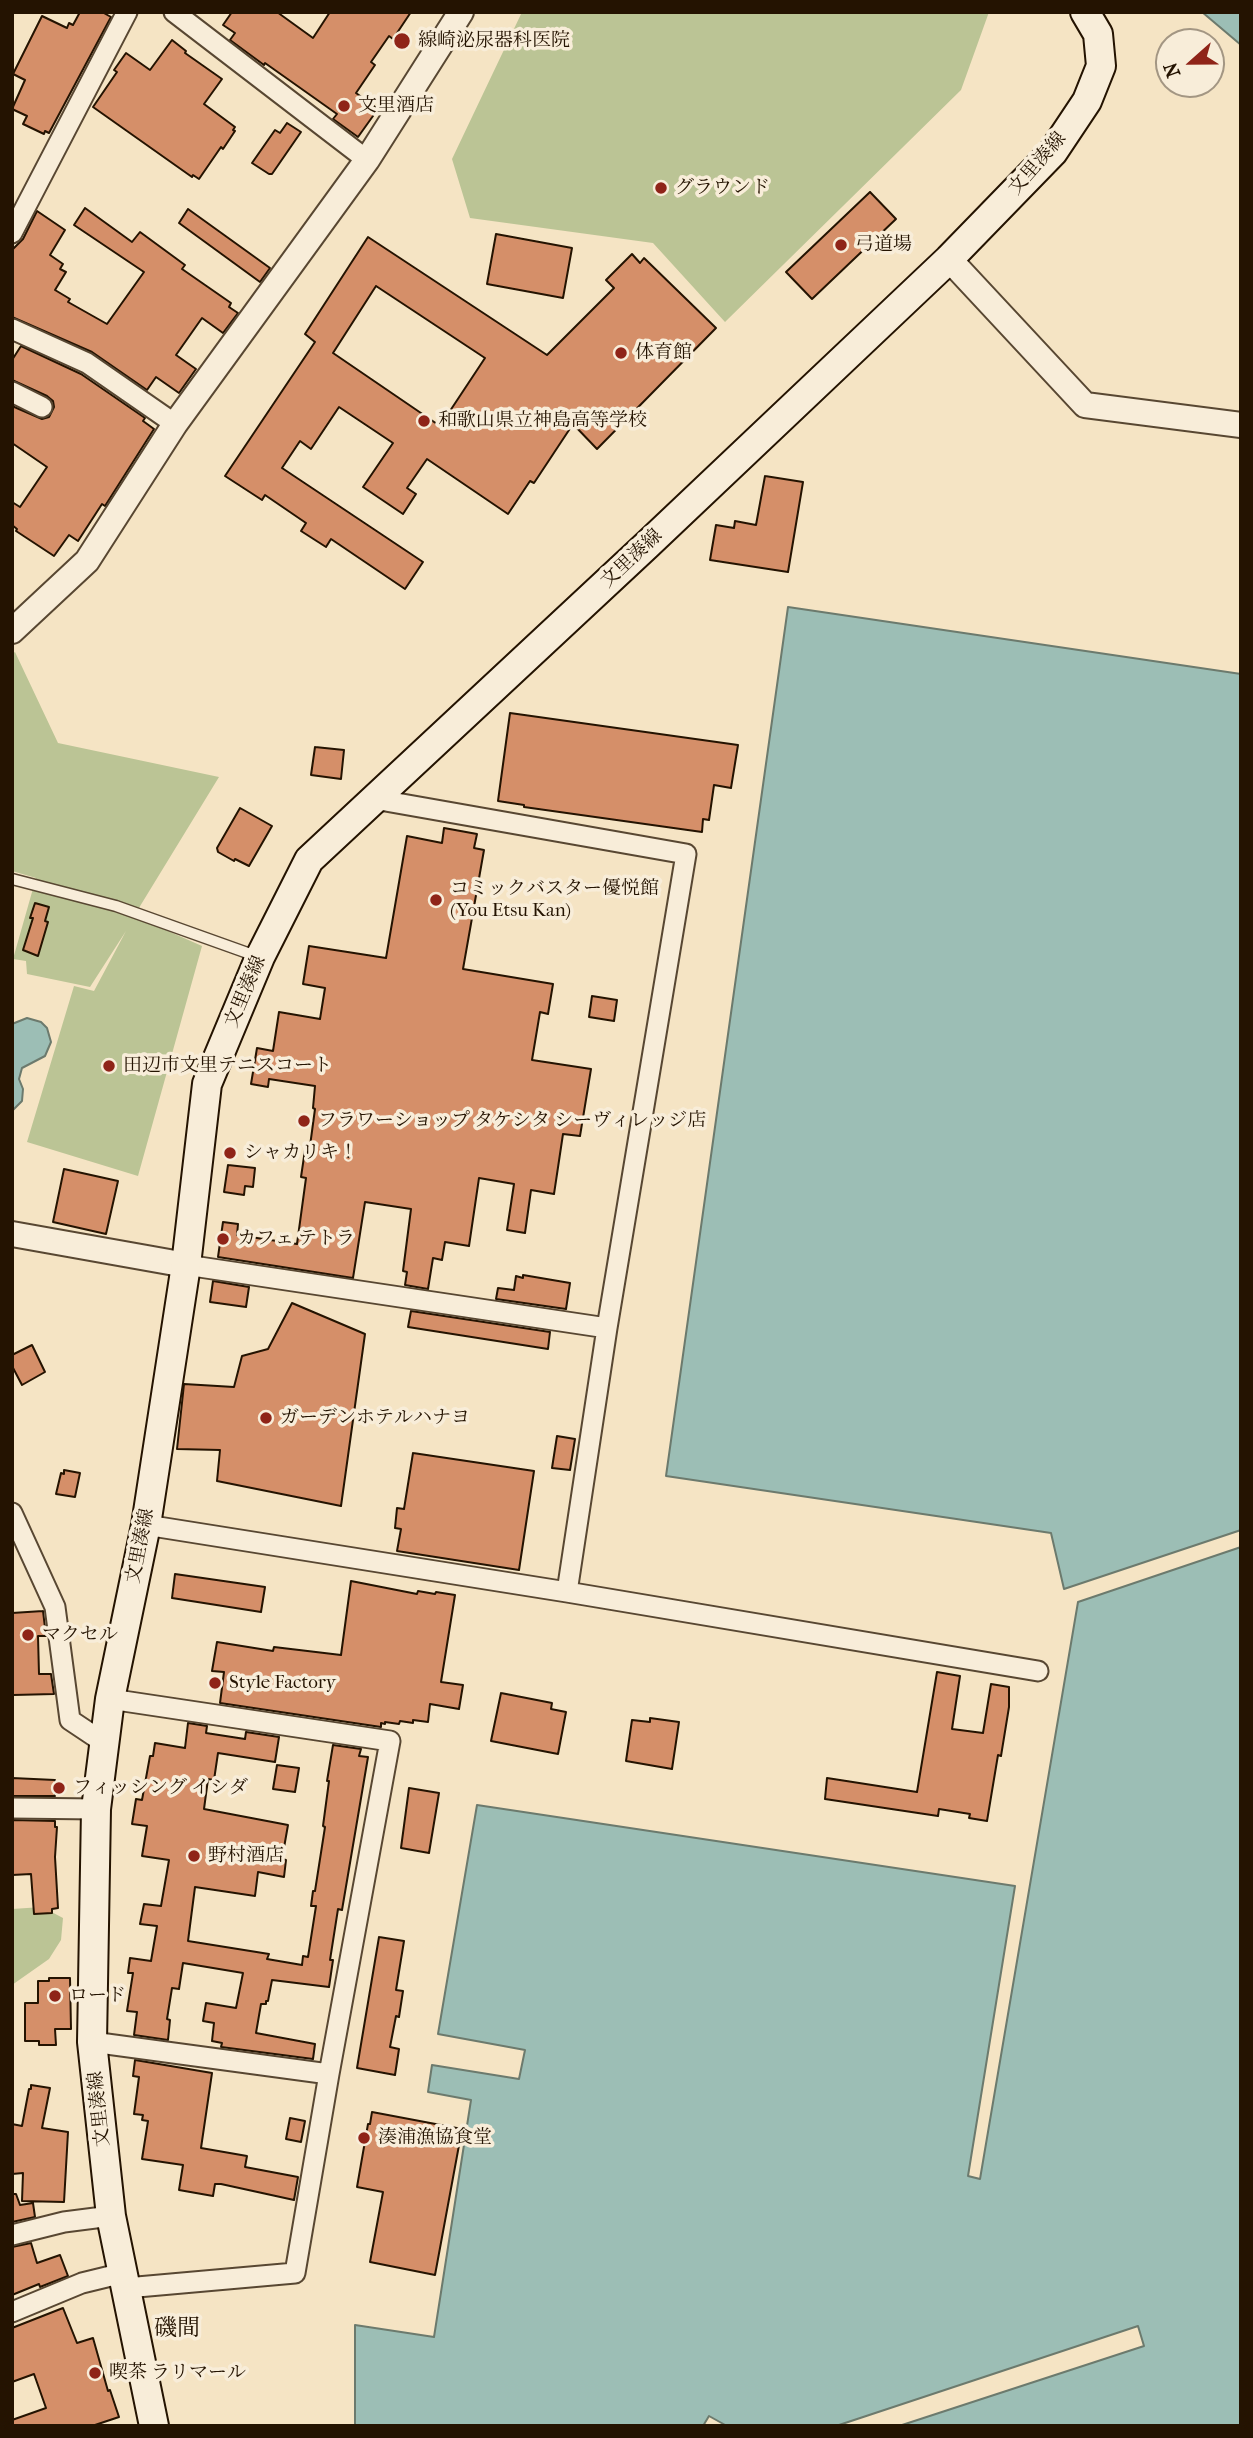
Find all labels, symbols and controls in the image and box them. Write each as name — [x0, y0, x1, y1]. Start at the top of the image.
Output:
north arrow — [1155, 28, 1225, 98]
place label: 線崎泌尿器科医院 — [418, 30, 570, 52]
marker: 線崎泌尿器科医院 — [392, 31, 412, 51]
text: N — [1159, 59, 1185, 80]
place label: 文里酒店 — [358, 95, 434, 117]
marker: 文里酒店 — [336, 98, 352, 114]
street label: 文里湊線 — [1004, 128, 1072, 200]
place label: グラウンド — [675, 177, 770, 199]
marker: グラウンド — [653, 180, 669, 196]
place label: 弓道場 — [855, 234, 912, 256]
marker: 弓道場 — [833, 237, 849, 253]
place label: 体育館 — [635, 342, 692, 364]
marker: 体育館 — [613, 345, 629, 361]
place label: 和歌山県立神島高等学校 — [438, 410, 647, 432]
marker: 和歌山県立神島高等学校 — [416, 413, 432, 429]
street label: 文里湊線 — [596, 525, 668, 593]
place label: コミックバスター優悦館 (You Etsu Kan) — [450, 878, 659, 922]
marker: コミックバスター優悦館 (You Etsu Kan) — [428, 892, 444, 908]
street label: 文里湊線 — [221, 953, 271, 1031]
place label: 田辺市文里テニスコート — [123, 1055, 332, 1077]
marker: 田辺市文里テニスコート — [101, 1058, 117, 1074]
place label: フラワーショップ タケシタ シーヴィレッジ店 — [318, 1110, 706, 1132]
marker: フラワーショップ タケシタ シーヴィレッジ店 — [296, 1113, 312, 1129]
place label: シャカリキ！ — [244, 1142, 358, 1164]
marker: シャカリキ！ — [222, 1145, 238, 1161]
place label: カフェ テトラ — [237, 1228, 355, 1250]
marker: カフェ テトラ — [215, 1231, 231, 1247]
place label: ガーデンホテルハナヨ — [280, 1407, 470, 1429]
marker: ガーデンホテルハナヨ — [258, 1410, 274, 1426]
street label: 文里湊線 — [123, 1507, 159, 1585]
place label: マクセル — [42, 1624, 118, 1646]
marker: マクセル — [20, 1627, 36, 1643]
place label: Style Factory — [229, 1672, 336, 1694]
marker: Style Factory — [207, 1675, 223, 1691]
place label: フィッシング イシダ — [73, 1777, 248, 1799]
marker: フィッシング イシダ — [51, 1780, 67, 1796]
place label: 野村酒店 — [208, 1845, 284, 1867]
marker: 野村酒店 — [186, 1848, 202, 1864]
place label: ロード — [69, 1985, 126, 2007]
marker: ロード — [47, 1988, 63, 2004]
street label: 文里湊線 — [85, 2070, 115, 2148]
place label: 湊浦漁協食堂 — [378, 2127, 492, 2149]
marker: 湊浦漁協食堂 — [356, 2130, 372, 2146]
district label: 磯間 — [154, 2315, 200, 2343]
place label: 喫茶 ラリマール — [109, 2362, 246, 2384]
marker: 喫茶 ラリマール — [87, 2365, 103, 2381]

